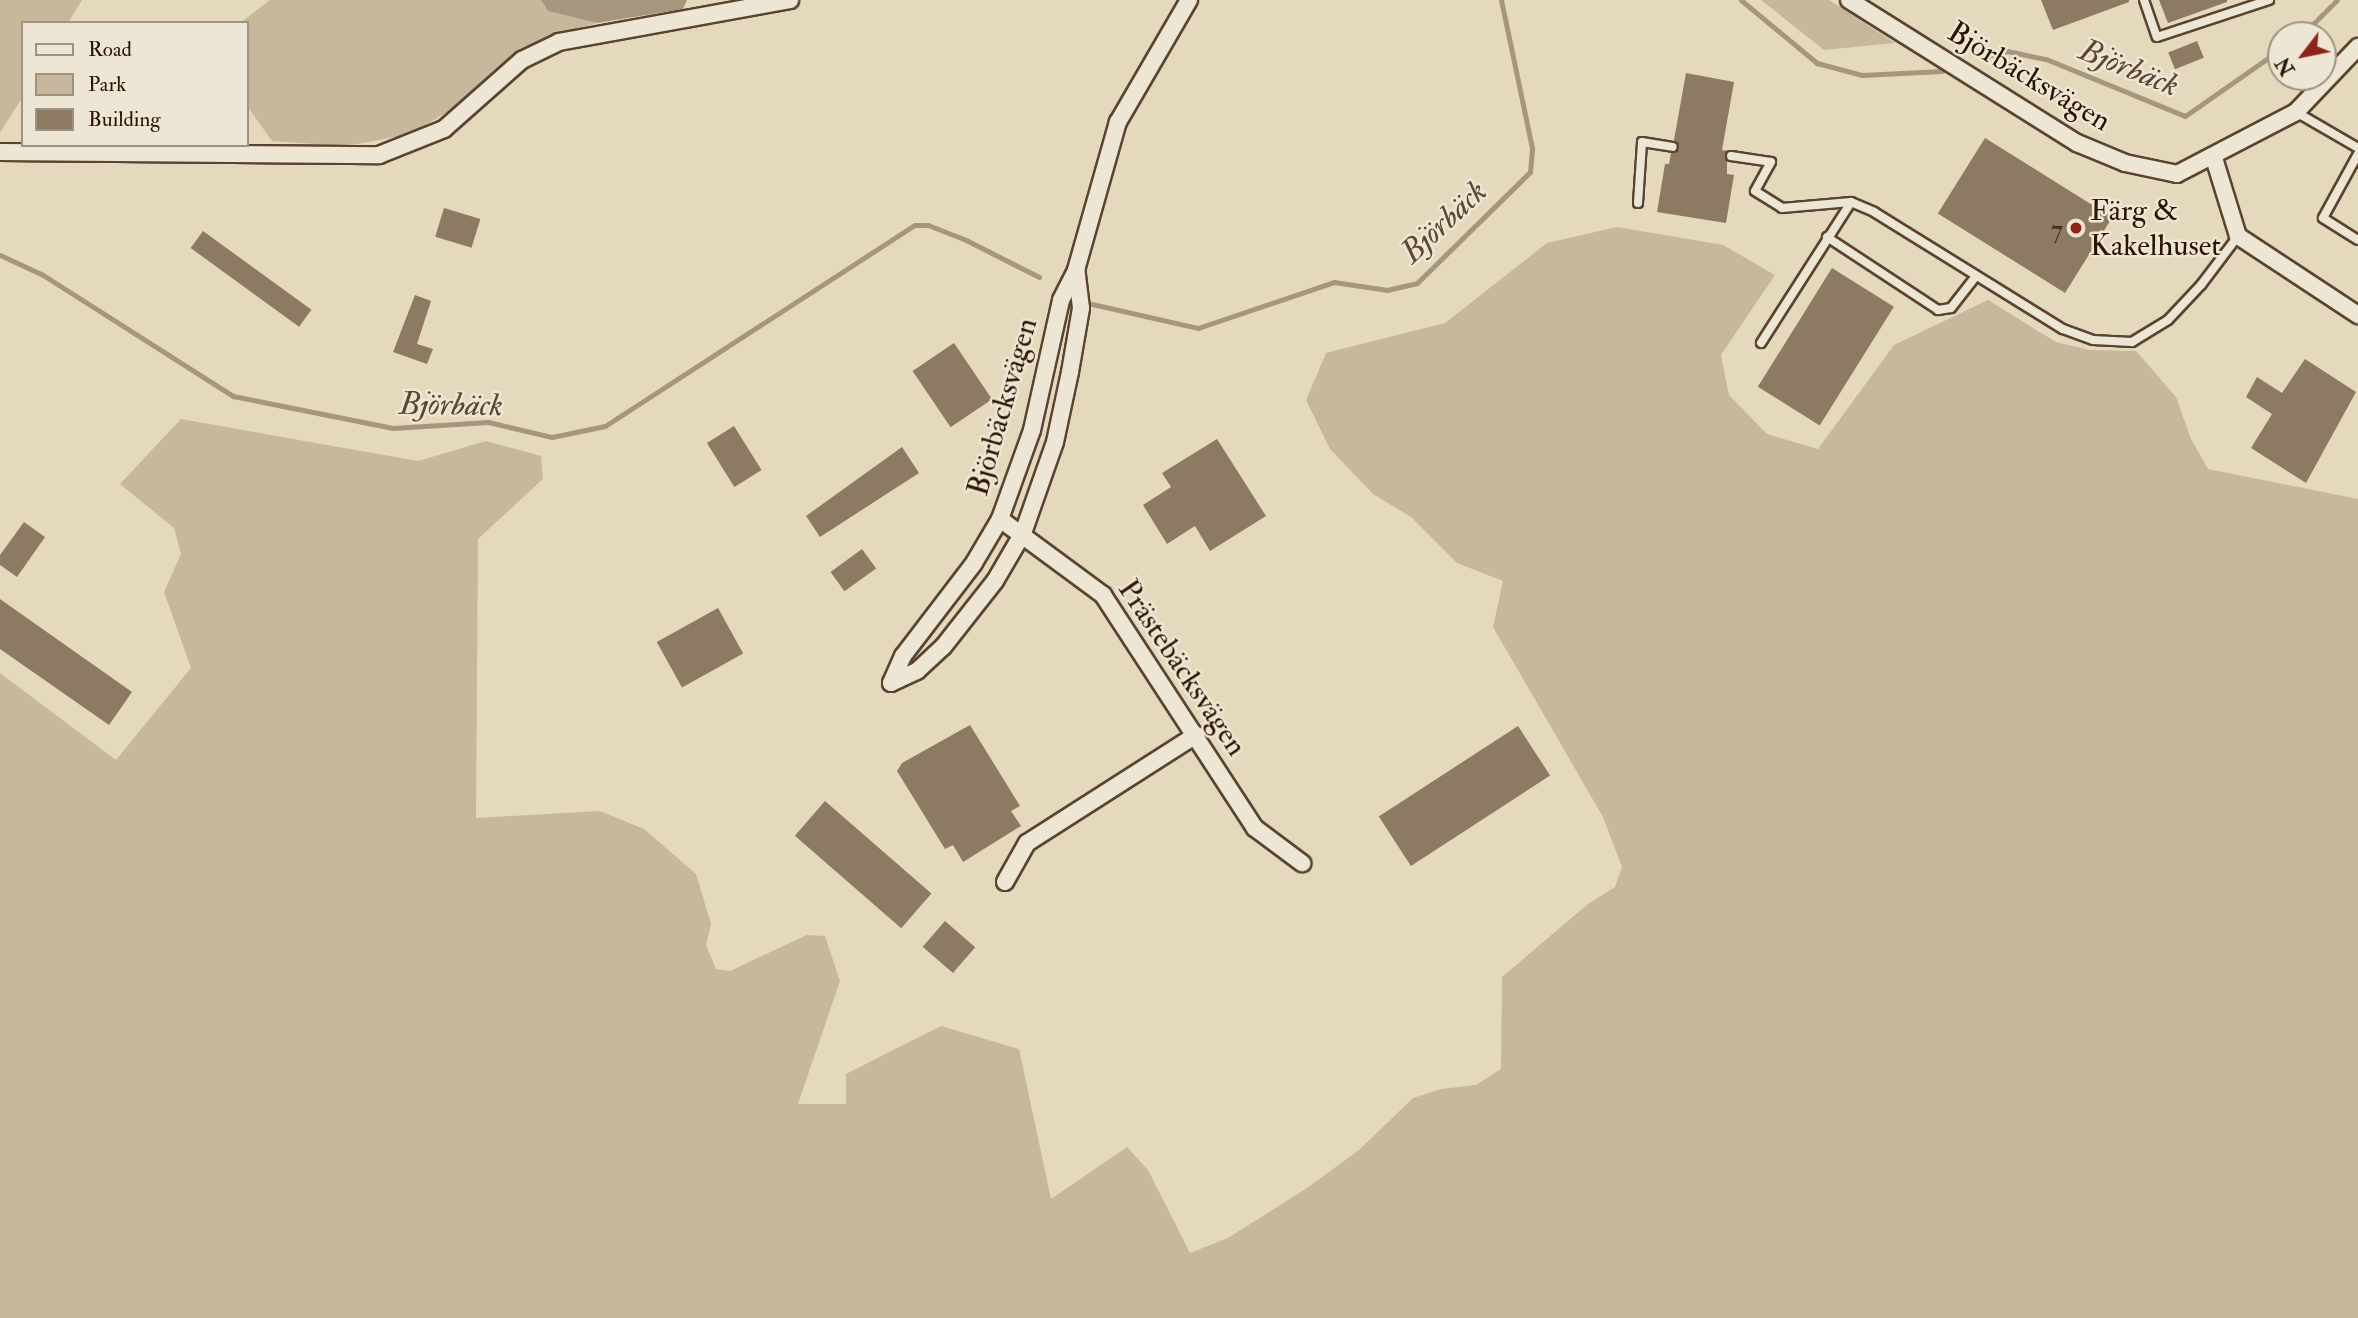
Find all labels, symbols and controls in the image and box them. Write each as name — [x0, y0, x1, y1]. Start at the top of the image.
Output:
street label: Björbäcksvägen — [1941, 14, 2117, 140]
legend — [21, 21, 248, 147]
north arrow — [2267, 21, 2337, 91]
water label: Björbäck — [2074, 31, 2184, 105]
text: Road — [88, 36, 132, 63]
text: N — [2271, 53, 2301, 80]
text: Park — [88, 71, 126, 98]
text: Building — [88, 106, 161, 133]
water label: Björbäck — [1393, 173, 1495, 271]
place label: Färg & Kakelhuset — [2090, 193, 2221, 264]
house number: 7 — [2051, 215, 2063, 247]
marker: Färg & Kakelhuset — [2068, 220, 2084, 236]
street label: Björbäcksvägen — [960, 314, 1046, 500]
water label: Björbäck — [399, 385, 503, 425]
street label: Prästebäcksvägen — [1110, 573, 1254, 763]

